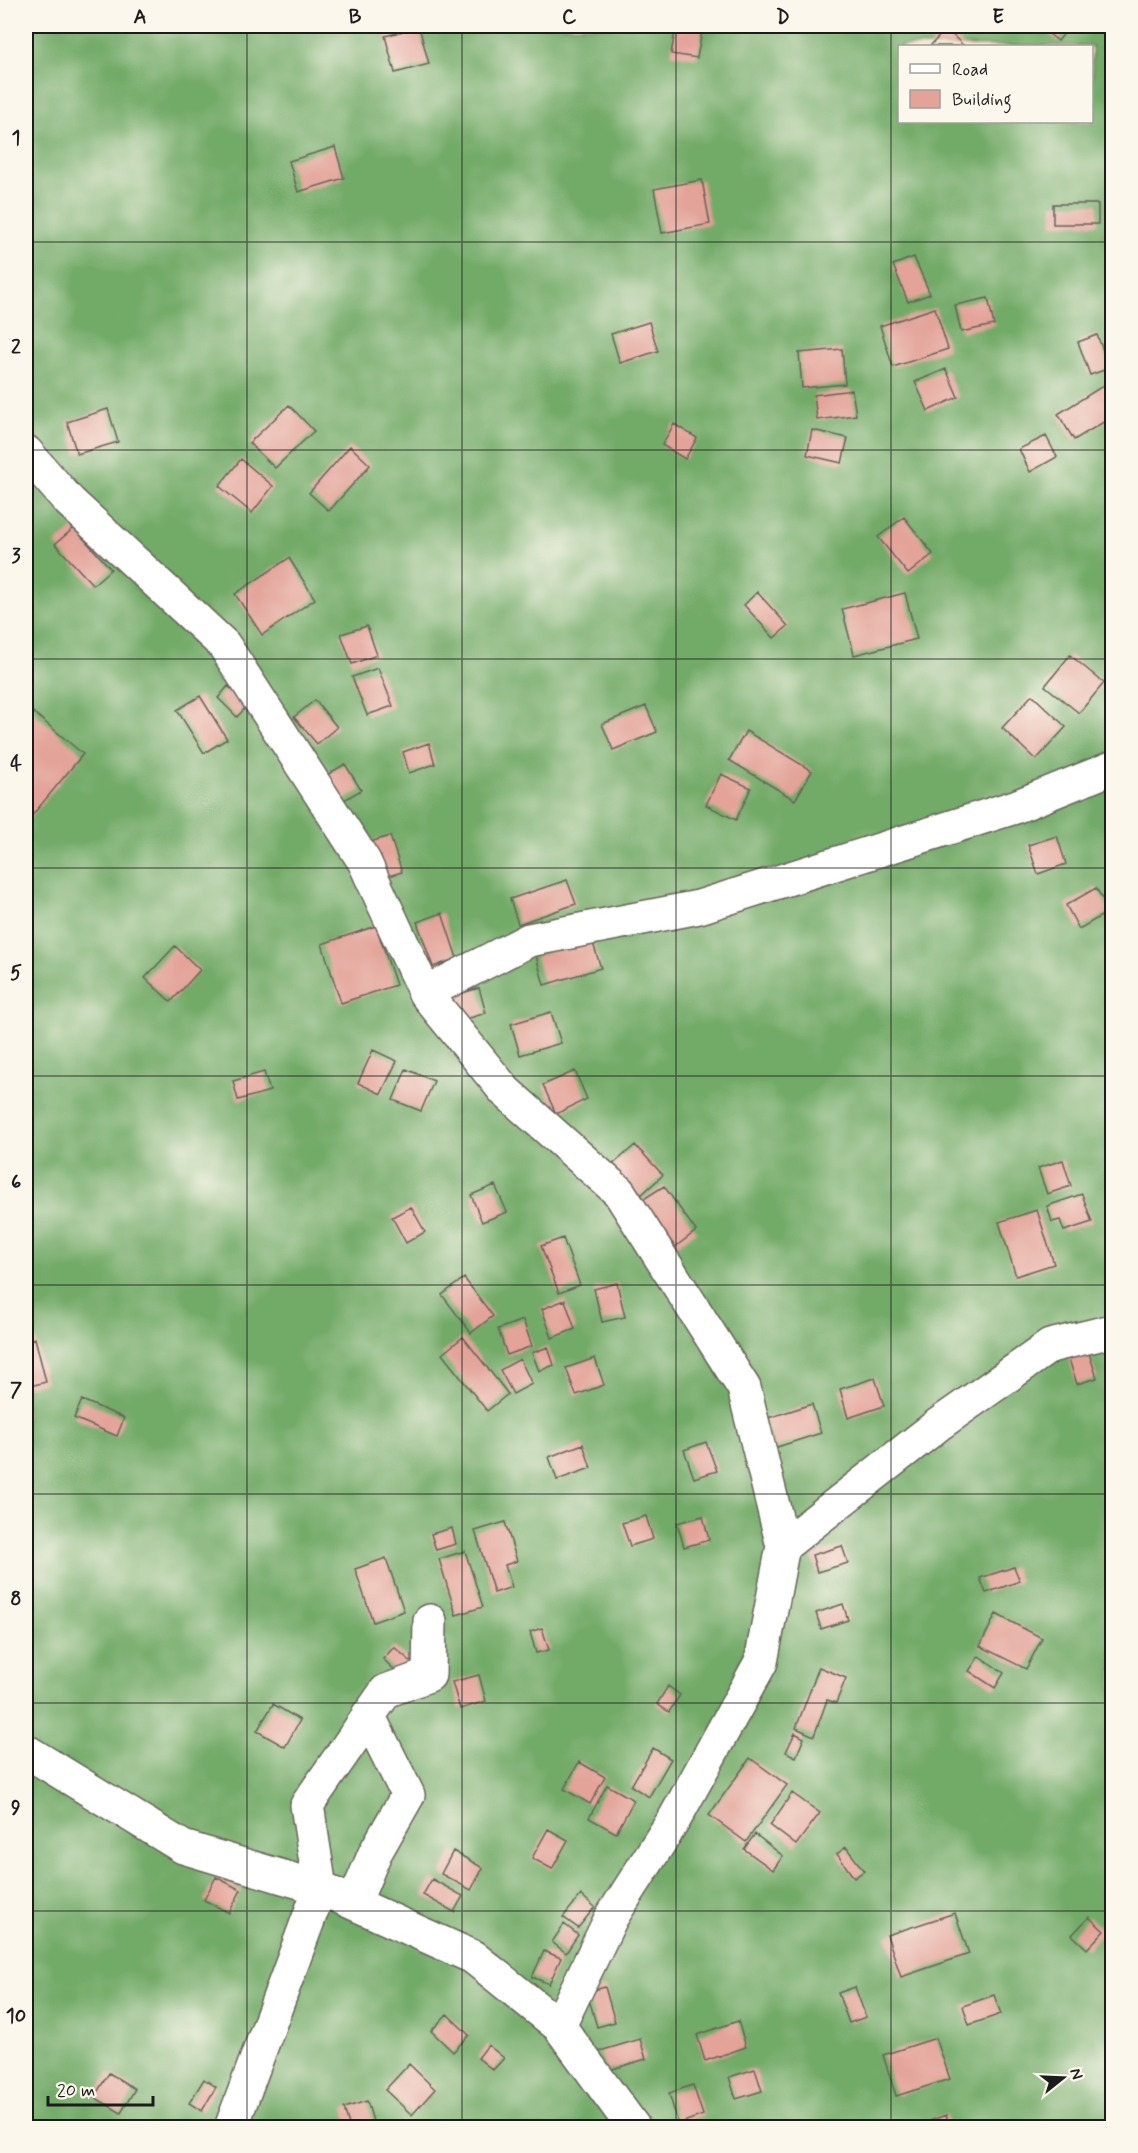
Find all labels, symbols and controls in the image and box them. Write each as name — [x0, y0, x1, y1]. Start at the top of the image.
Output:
text: A — [133, 4, 147, 31]
text: B — [349, 4, 362, 31]
text: C — [562, 4, 577, 31]
text: D — [776, 4, 790, 31]
text: E — [992, 4, 1004, 31]
legend — [898, 45, 1093, 123]
text: Road — [952, 58, 988, 82]
text: Building — [952, 88, 1012, 114]
text: 1 — [12, 125, 20, 152]
text: 2 — [11, 334, 21, 361]
text: 3 — [11, 543, 21, 570]
text: 4 — [10, 751, 22, 778]
text: 5 — [10, 960, 22, 987]
text: 6 — [11, 1169, 21, 1196]
text: 7 — [10, 1377, 22, 1404]
text: 8 — [10, 1586, 22, 1613]
text: 9 — [11, 1795, 21, 1822]
text: 10 — [6, 2003, 26, 2030]
north arrow — [1033, 2048, 1093, 2108]
text: N — [1064, 2066, 1087, 2082]
scale bar — [48, 2069, 153, 2107]
text: 20 m — [57, 2079, 95, 2103]

